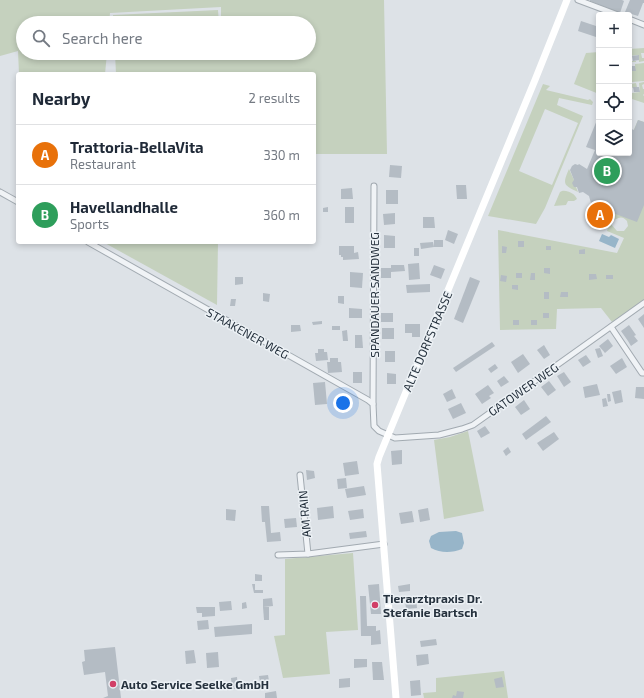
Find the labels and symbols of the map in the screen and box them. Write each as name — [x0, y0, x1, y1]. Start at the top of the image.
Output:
pin: B — [594, 156, 620, 186]
pin: A — [587, 200, 613, 230]
street label: SPANDAUER SANDWEG — [367, 232, 381, 358]
street label: ALTE DORFSTRASSE — [400, 289, 455, 393]
street label: STAAKENER WEG — [204, 304, 292, 362]
street label: GATOWER WEG — [485, 360, 561, 418]
your location — [333, 393, 353, 413]
street label: AM RAIN — [295, 490, 313, 538]
place label: Tierarztpraxis Dr. Stefanie Bartsch — [383, 591, 482, 619]
marker: Tierarztpraxis Dr. Stefanie Bartsch — [370, 600, 380, 610]
place label: Auto Service Seelke GmbH — [121, 677, 269, 691]
marker: Auto Service Seelke GmbH — [108, 679, 118, 689]

